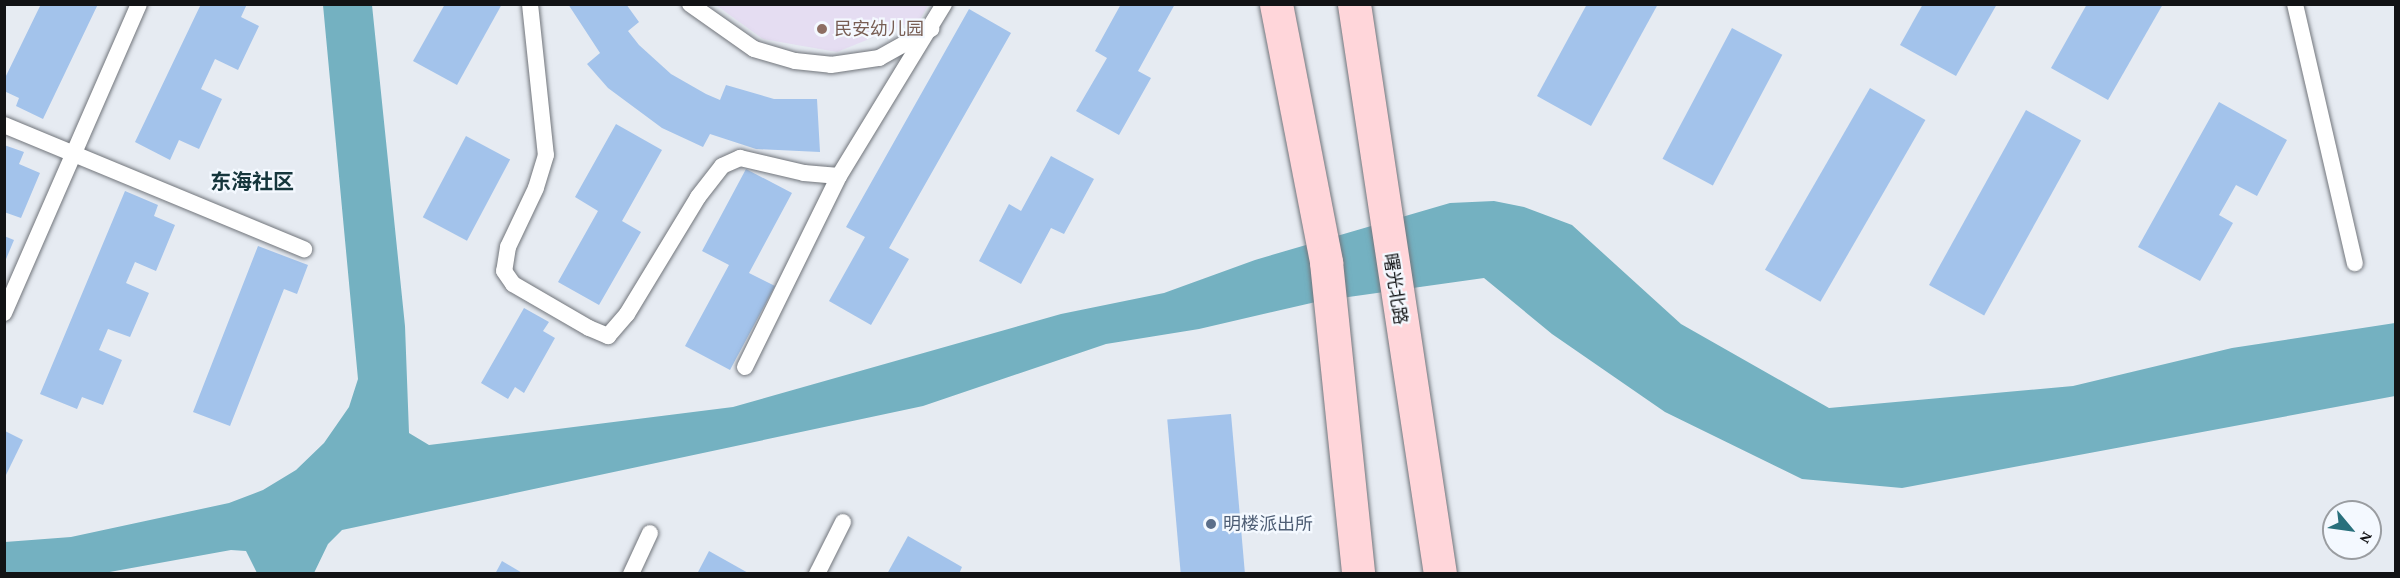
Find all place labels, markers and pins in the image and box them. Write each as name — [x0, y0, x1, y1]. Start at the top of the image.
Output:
place label: 民安幼儿园 — [834, 18, 924, 40]
marker: 民安幼儿园 — [815, 22, 829, 36]
place label: 明楼派出所 — [1223, 513, 1313, 535]
marker: 明楼派出所 — [1204, 517, 1218, 531]

